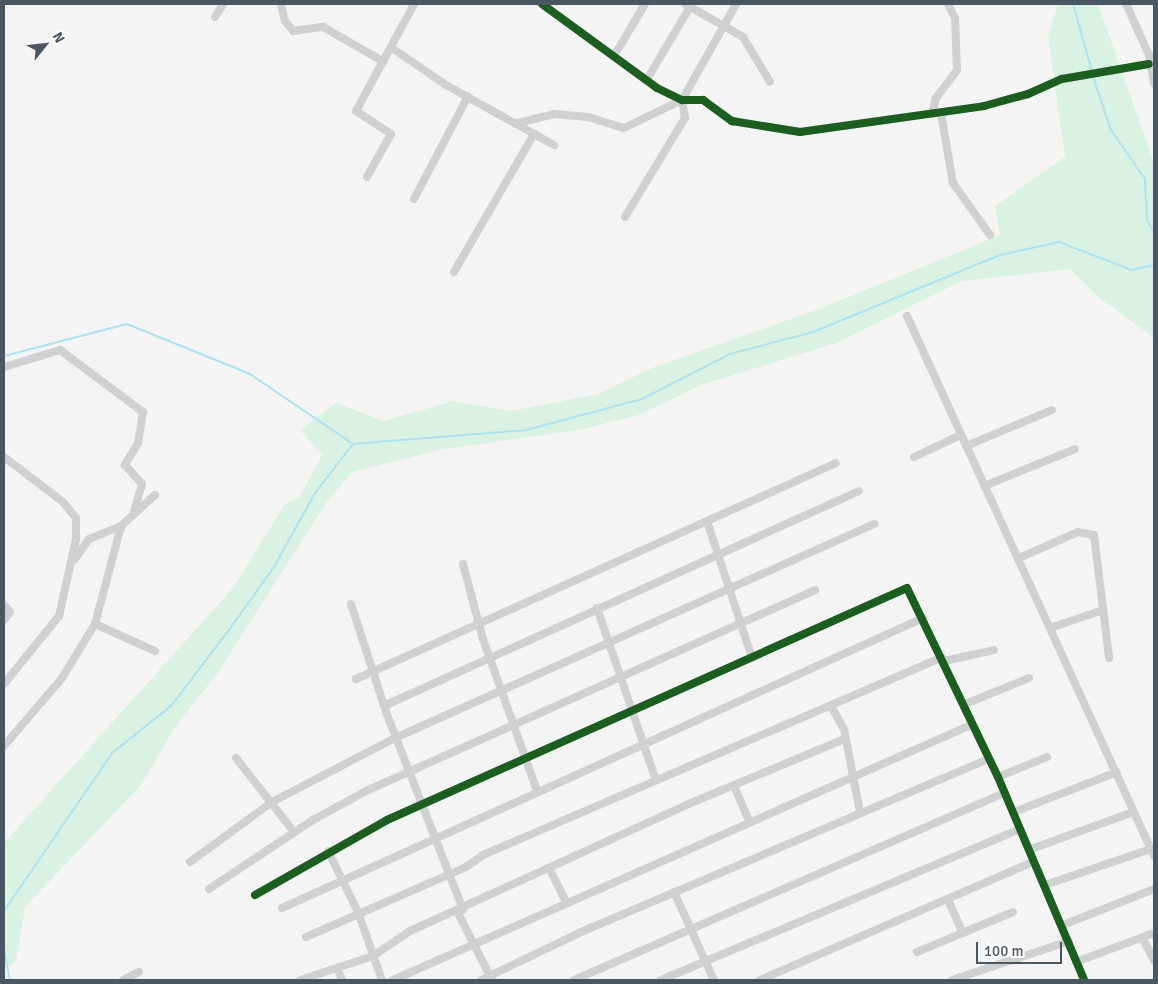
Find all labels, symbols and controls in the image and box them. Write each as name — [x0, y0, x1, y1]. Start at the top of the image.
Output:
north arrow — [20, 20, 70, 70]
text: N — [49, 29, 68, 46]
scale bar — [978, 932, 1064, 964]
text: 100 m — [984, 942, 1024, 960]

